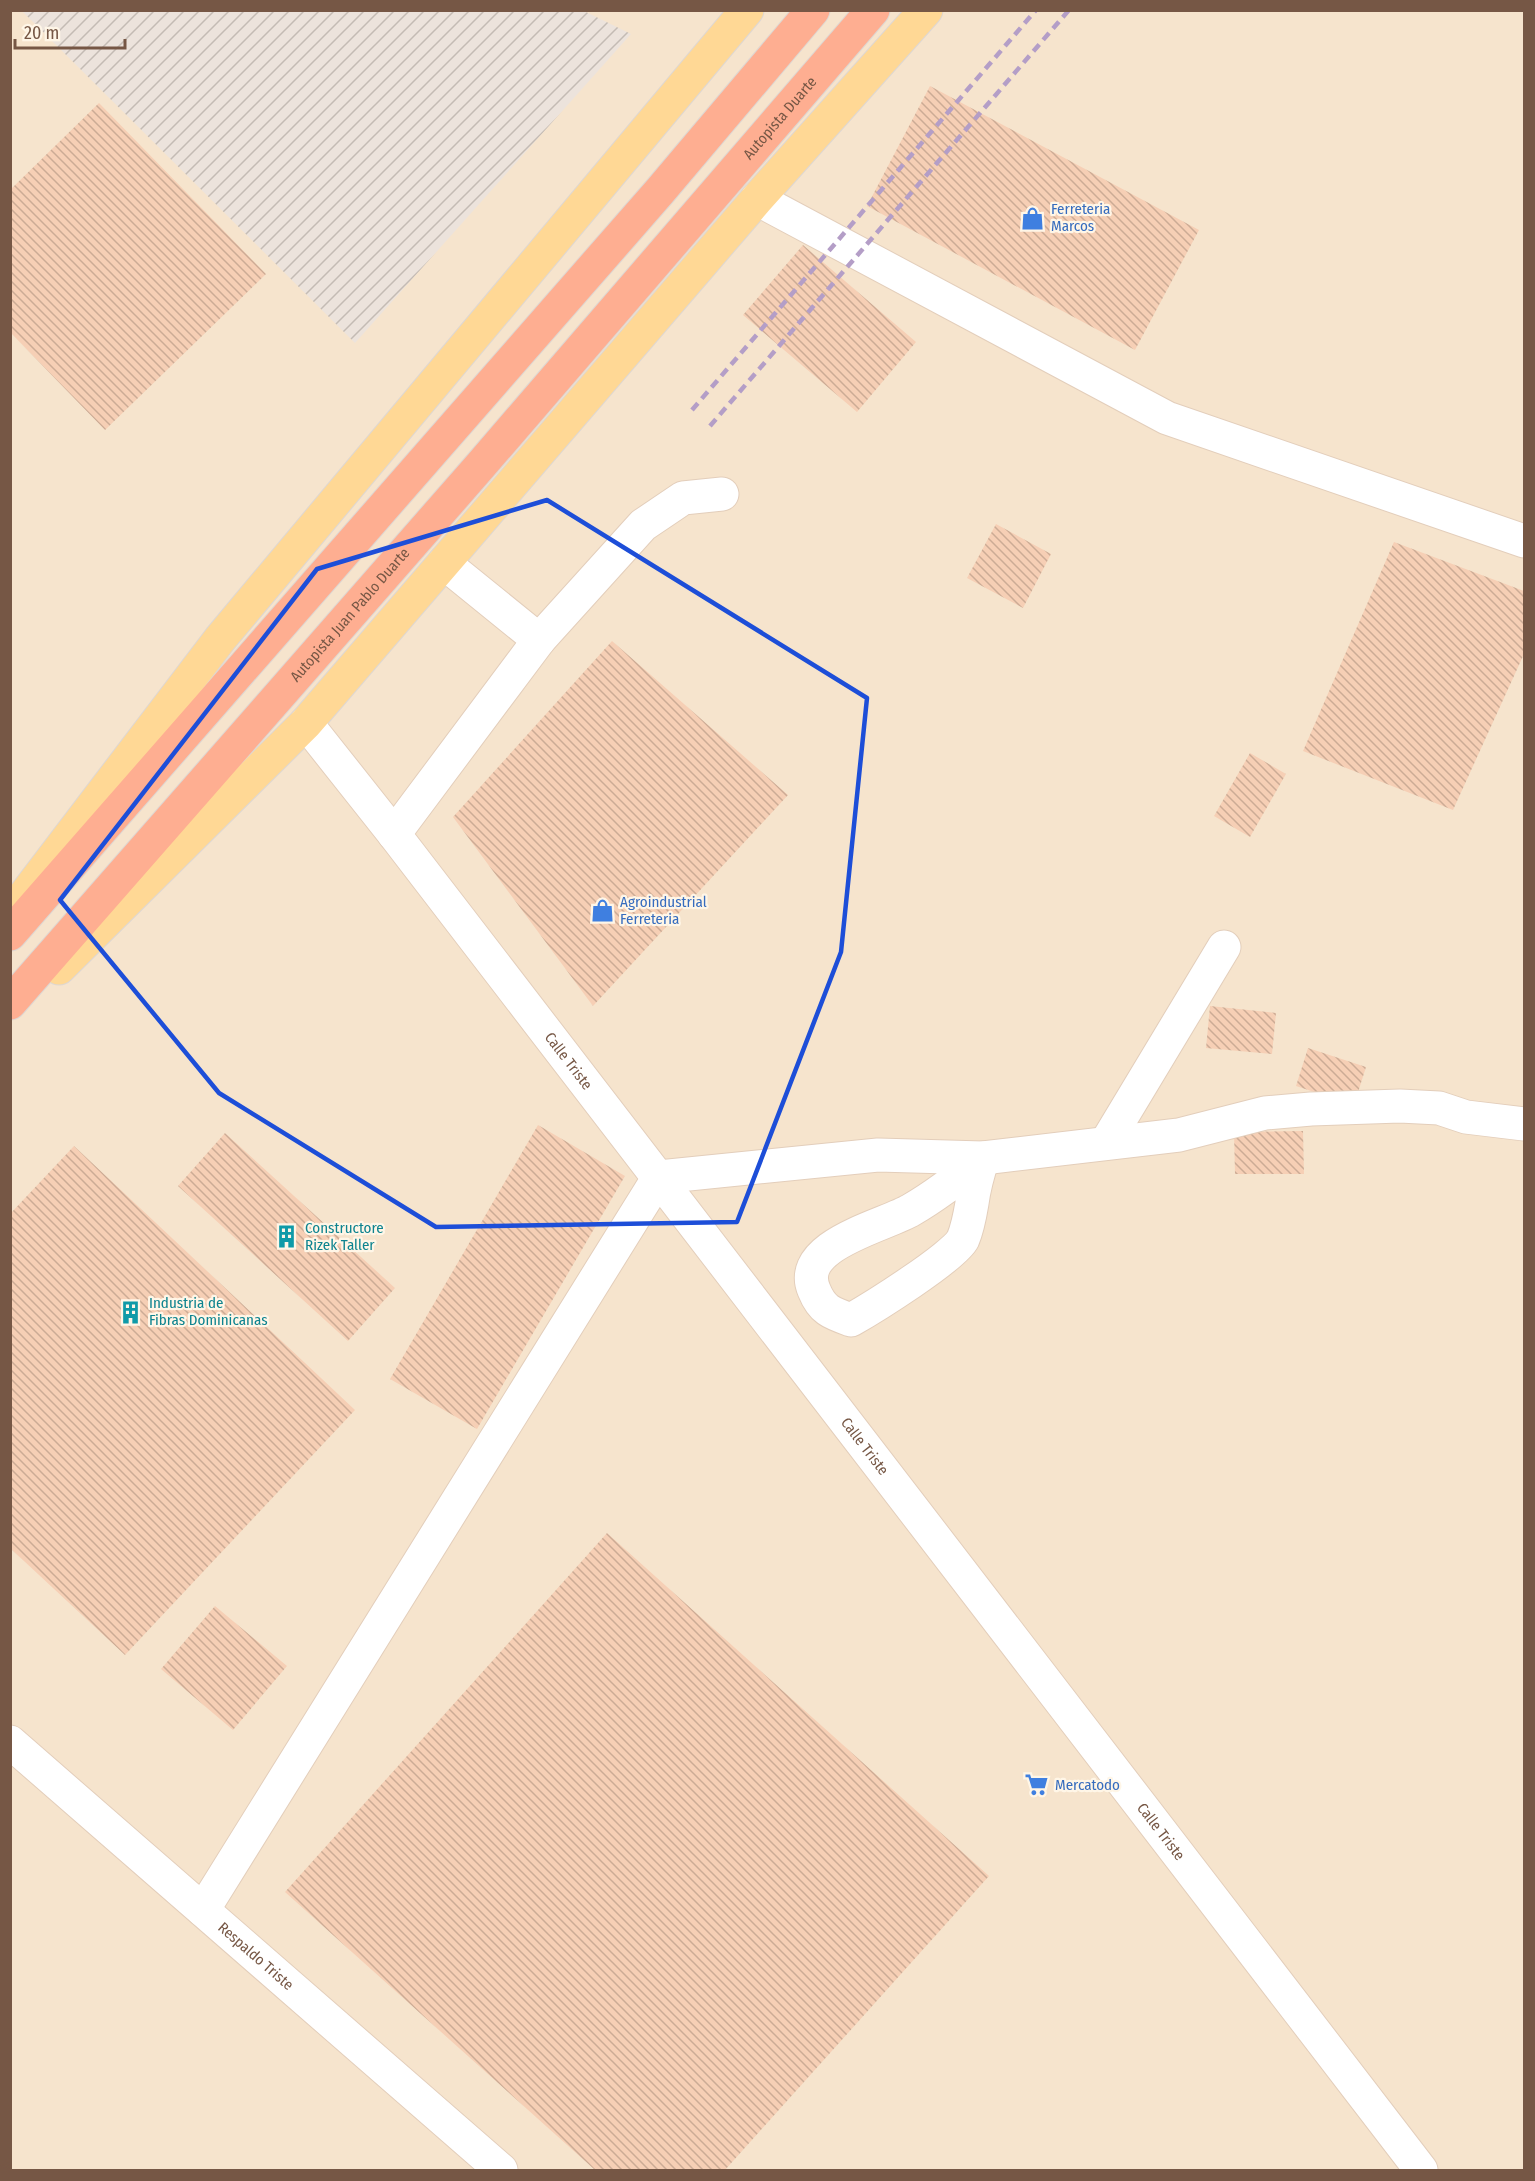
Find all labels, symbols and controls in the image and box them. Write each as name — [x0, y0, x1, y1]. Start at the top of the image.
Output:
scale bar — [15, 12, 124, 50]
text: 20 m — [24, 22, 59, 44]
street label: Autopista Duarte — [739, 73, 821, 163]
place label: Ferreteria Marcos — [1051, 200, 1110, 235]
shop icon: Ferreteria Marcos — [1020, 205, 1046, 231]
street label: Autopista Juan Pablo Duarte — [286, 544, 413, 685]
place label: Agroindustrial Ferreteria — [620, 893, 707, 928]
shop icon: Agroindustrial Ferreteria — [589, 898, 615, 924]
street label: Calle Triste — [541, 1029, 596, 1093]
place label: Constructore Rizek Taller — [305, 1219, 384, 1254]
building icon: Constructore Rizek Taller — [274, 1224, 300, 1250]
place label: Industria de Fibras Dominicanas — [149, 1294, 268, 1329]
building icon: Industria de Fibras Dominicanas — [118, 1299, 144, 1325]
street label: Calle Triste — [837, 1414, 892, 1479]
supermarket icon: Mercatodo — [1024, 1772, 1050, 1798]
place label: Mercatodo — [1055, 1776, 1120, 1794]
street label: Calle Triste — [1133, 1799, 1189, 1864]
street label: Respaldo Triste — [214, 1918, 297, 1994]

